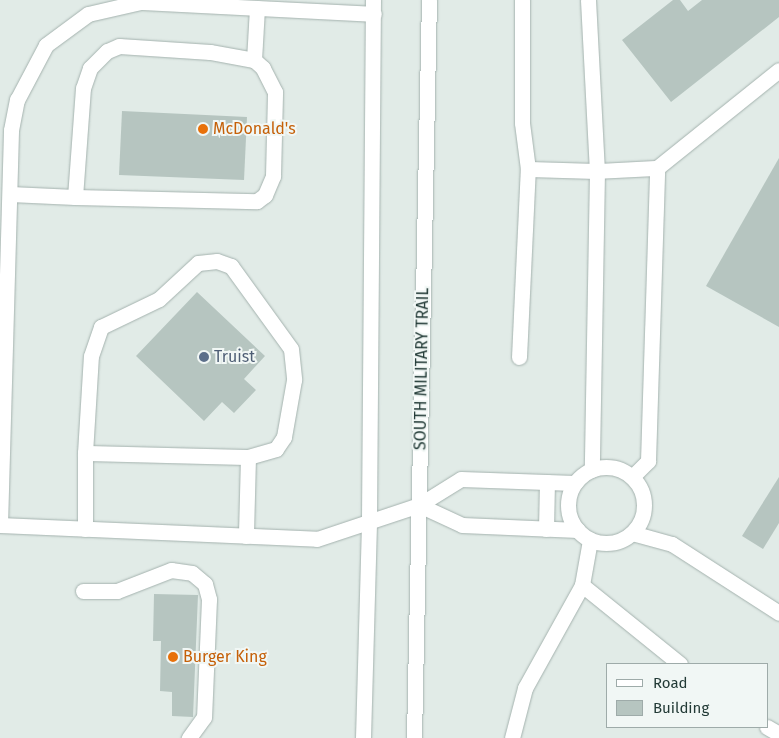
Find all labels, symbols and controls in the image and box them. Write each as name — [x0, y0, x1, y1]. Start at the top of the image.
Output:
place label: McDonald's — [213, 119, 296, 139]
marker: McDonald's — [197, 123, 209, 135]
street label: SOUTH MILITARY TRAIL — [411, 288, 433, 450]
place label: Truist — [214, 347, 255, 367]
marker: Truist — [198, 351, 210, 363]
place label: Burger King — [183, 647, 267, 667]
marker: Burger King — [167, 651, 179, 663]
legend — [606, 663, 769, 728]
text: Road — [653, 674, 688, 692]
text: Building — [653, 699, 709, 717]

